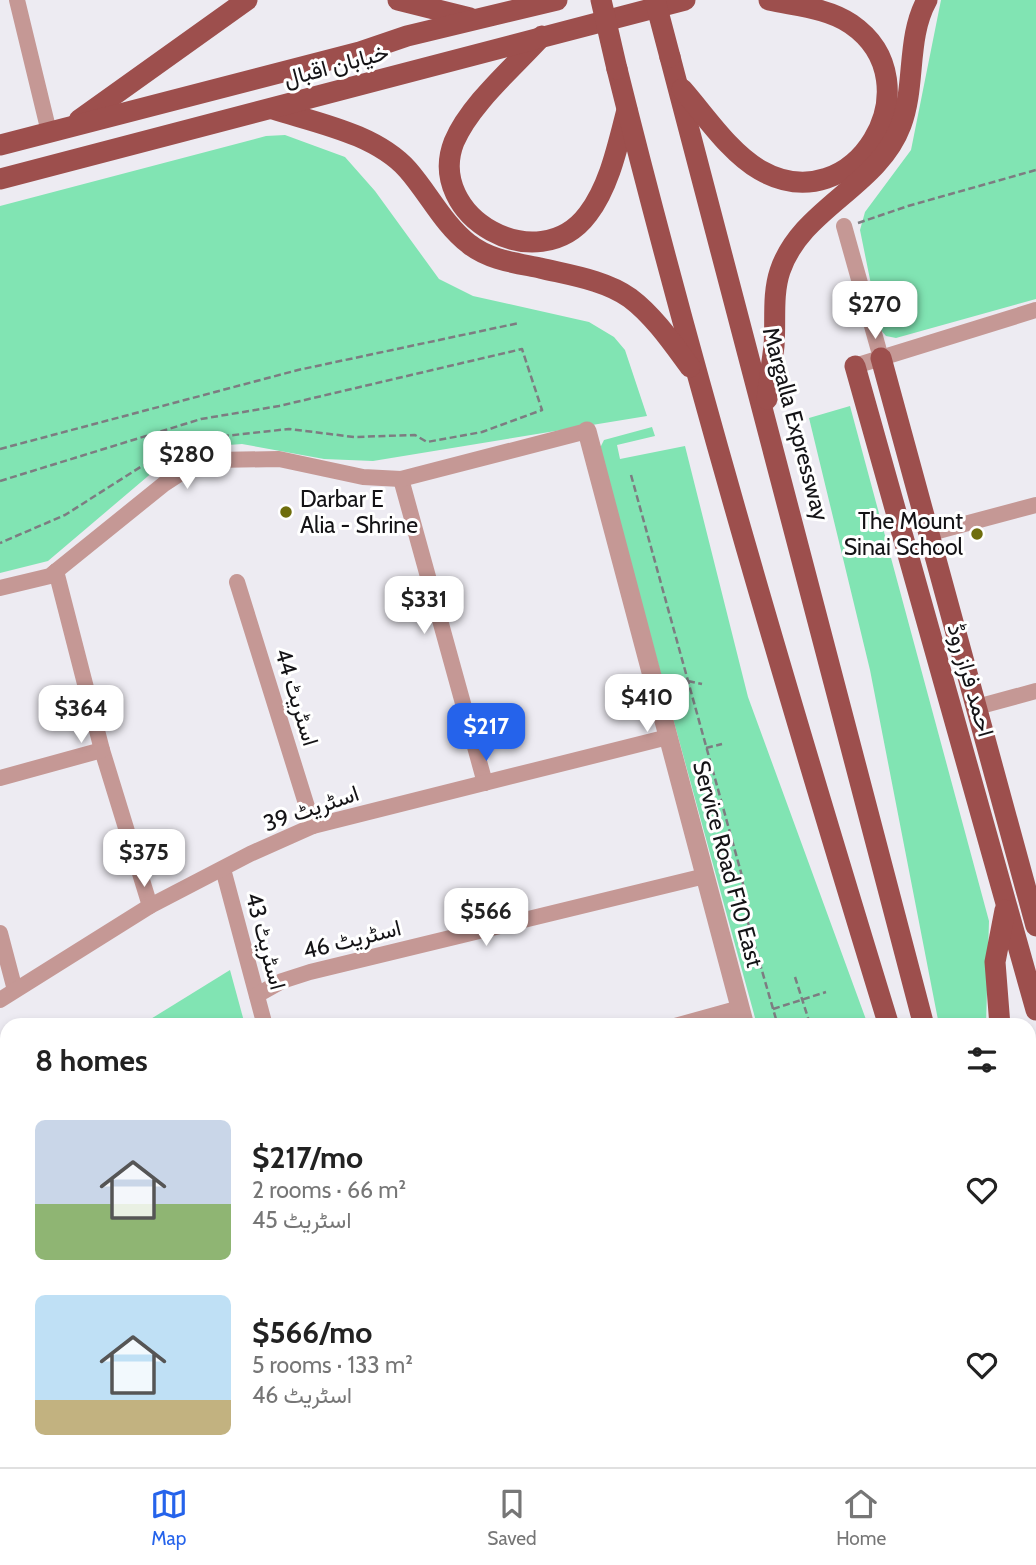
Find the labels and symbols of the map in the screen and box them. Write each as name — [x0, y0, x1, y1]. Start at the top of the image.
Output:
street label: خیابان اقبال — [280, 38, 392, 93]
pin: $270 — [834, 282, 916, 341]
street label: Margalla Expressway — [757, 324, 835, 524]
pin: $280 — [146, 432, 228, 491]
place label: Darbar E Alia - Shrine — [300, 485, 418, 539]
marker: Darbar E Alia - Shrine — [278, 504, 294, 520]
place label: The Mount Sinai School — [844, 507, 964, 561]
marker: The Mount Sinai School — [969, 526, 985, 542]
pin: $331 — [383, 576, 465, 636]
street label: احمد فراز روڈ — [941, 620, 1000, 740]
street label: اسٹریٹ 44 — [268, 645, 325, 749]
pin: $410 — [606, 674, 688, 734]
pin: $364 — [40, 686, 122, 745]
pin: $217 — [445, 704, 527, 763]
street label: Service Road F10 East — [687, 758, 769, 971]
street label: اسٹریٹ 39 — [259, 779, 363, 838]
pin: $375 — [103, 830, 185, 889]
pin: $566 — [445, 888, 527, 948]
street label: اسٹریٹ 43 — [239, 889, 292, 993]
street label: اسٹریٹ 46 — [300, 913, 404, 966]

